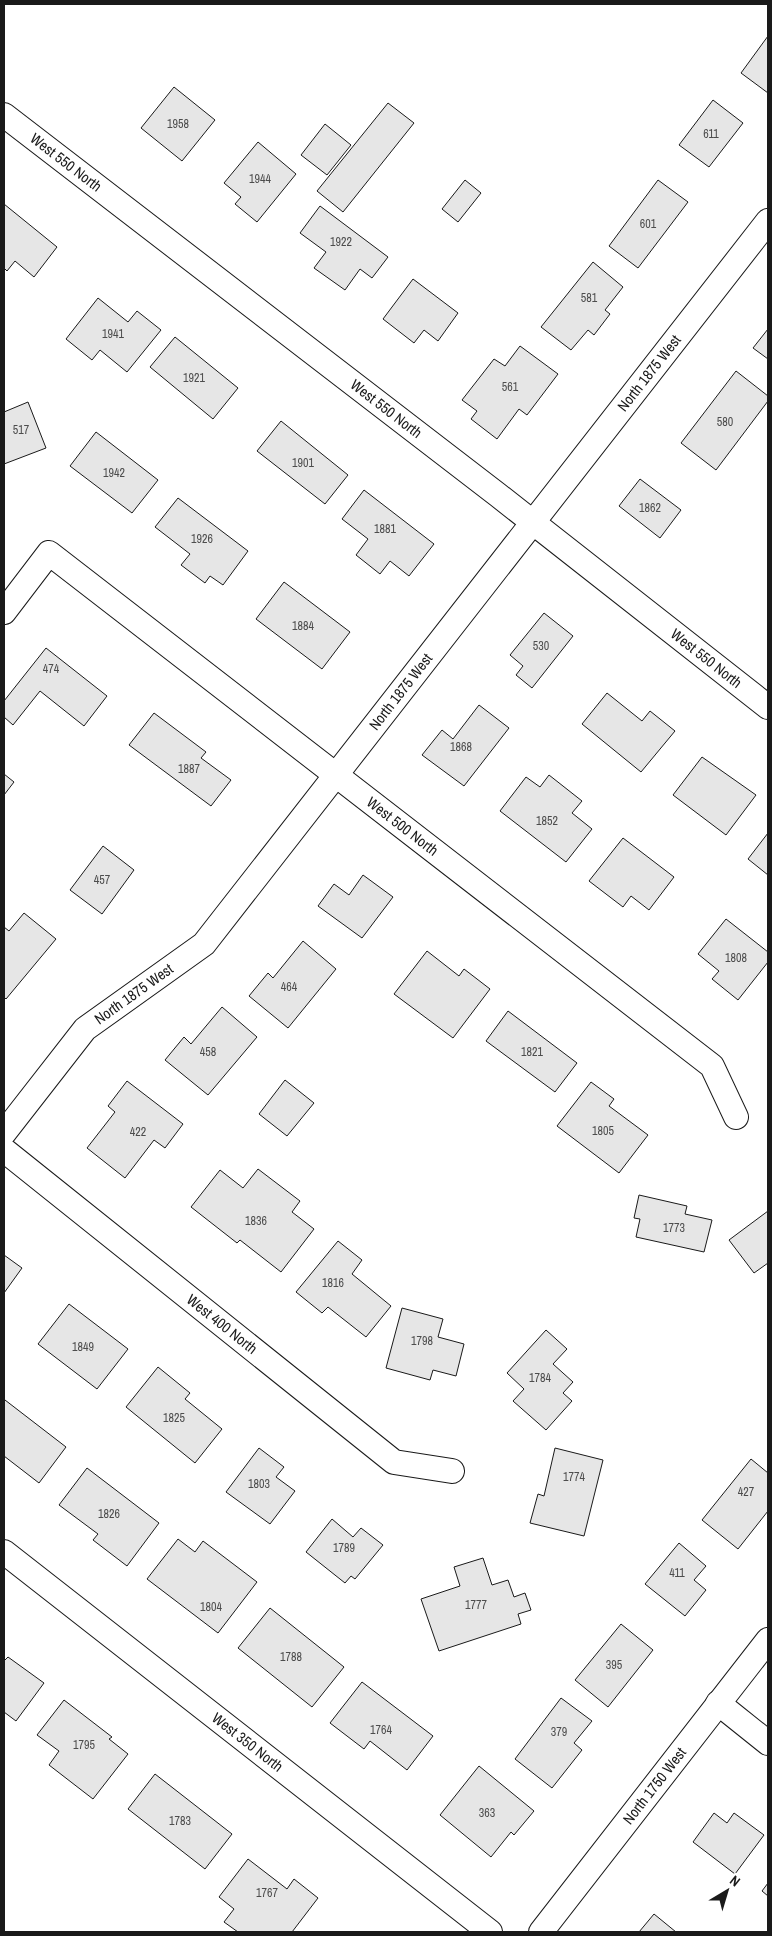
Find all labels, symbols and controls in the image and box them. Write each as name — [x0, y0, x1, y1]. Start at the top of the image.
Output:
house number: 1958 — [167, 116, 189, 132]
house number: 611 — [703, 126, 719, 142]
street label: West 550 North — [26, 128, 106, 196]
house number: 1944 — [249, 171, 271, 187]
house number: 601 — [640, 216, 657, 232]
house number: 1922 — [330, 234, 352, 250]
house number: 581 — [581, 290, 598, 306]
house number: 1941 — [102, 326, 124, 342]
street label: North 1875 West — [612, 330, 686, 416]
house number: 1921 — [183, 370, 205, 386]
street label: West 550 North — [346, 374, 427, 443]
house number: 561 — [502, 379, 519, 395]
house number: 580 — [717, 414, 733, 430]
house number: 517 — [13, 422, 30, 438]
house number: 1901 — [292, 455, 314, 471]
house number: 1942 — [103, 465, 125, 481]
house number: 1862 — [639, 500, 661, 516]
house number: 1881 — [374, 521, 396, 537]
house number: 1926 — [191, 531, 213, 547]
house number: 1884 — [292, 618, 314, 634]
street label: West 550 North — [667, 624, 747, 693]
house number: 530 — [533, 638, 549, 654]
street label: North 1875 West — [364, 648, 437, 734]
house number: 474 — [43, 661, 60, 677]
house number: 1868 — [450, 739, 472, 755]
house number: 1887 — [178, 761, 200, 777]
street label: West 500 North — [363, 792, 443, 860]
house number: 1852 — [536, 813, 558, 829]
house number: 457 — [94, 872, 111, 888]
house number: 1808 — [725, 950, 747, 966]
street label: North 1875 West — [90, 958, 178, 1029]
house number: 464 — [281, 979, 298, 995]
house number: 458 — [200, 1044, 216, 1060]
house number: 1821 — [521, 1044, 543, 1060]
house number: 1805 — [592, 1123, 614, 1139]
house number: 422 — [130, 1124, 146, 1140]
house number: 1836 — [245, 1213, 267, 1229]
house number: 1773 — [663, 1220, 685, 1236]
house number: 1816 — [322, 1275, 344, 1291]
street label: West 400 North — [182, 1289, 262, 1359]
house number: 1798 — [411, 1333, 433, 1349]
house number: 1849 — [72, 1339, 94, 1355]
house number: 1784 — [529, 1370, 551, 1386]
house number: 1825 — [163, 1410, 185, 1426]
house number: 1774 — [563, 1469, 585, 1485]
house number: 1803 — [248, 1476, 270, 1492]
house number: 427 — [738, 1484, 755, 1500]
house number: 1826 — [98, 1506, 120, 1522]
house number: 1789 — [333, 1540, 355, 1556]
house number: 411 — [669, 1565, 685, 1581]
house number: 1777 — [465, 1597, 487, 1613]
house number: 1804 — [200, 1599, 222, 1615]
house number: 1788 — [280, 1649, 302, 1665]
house number: 395 — [606, 1657, 623, 1673]
street label: West 350 North — [208, 1707, 288, 1776]
house number: 1764 — [370, 1722, 392, 1738]
house number: 379 — [551, 1724, 567, 1740]
house number: 1795 — [73, 1737, 95, 1753]
street label: North 1750 West — [618, 1742, 691, 1828]
house number: 363 — [479, 1805, 495, 1821]
house number: 1783 — [169, 1813, 191, 1829]
north arrow — [702, 1866, 752, 1916]
text: N — [726, 1871, 744, 1890]
house number: 1767 — [256, 1885, 278, 1901]

